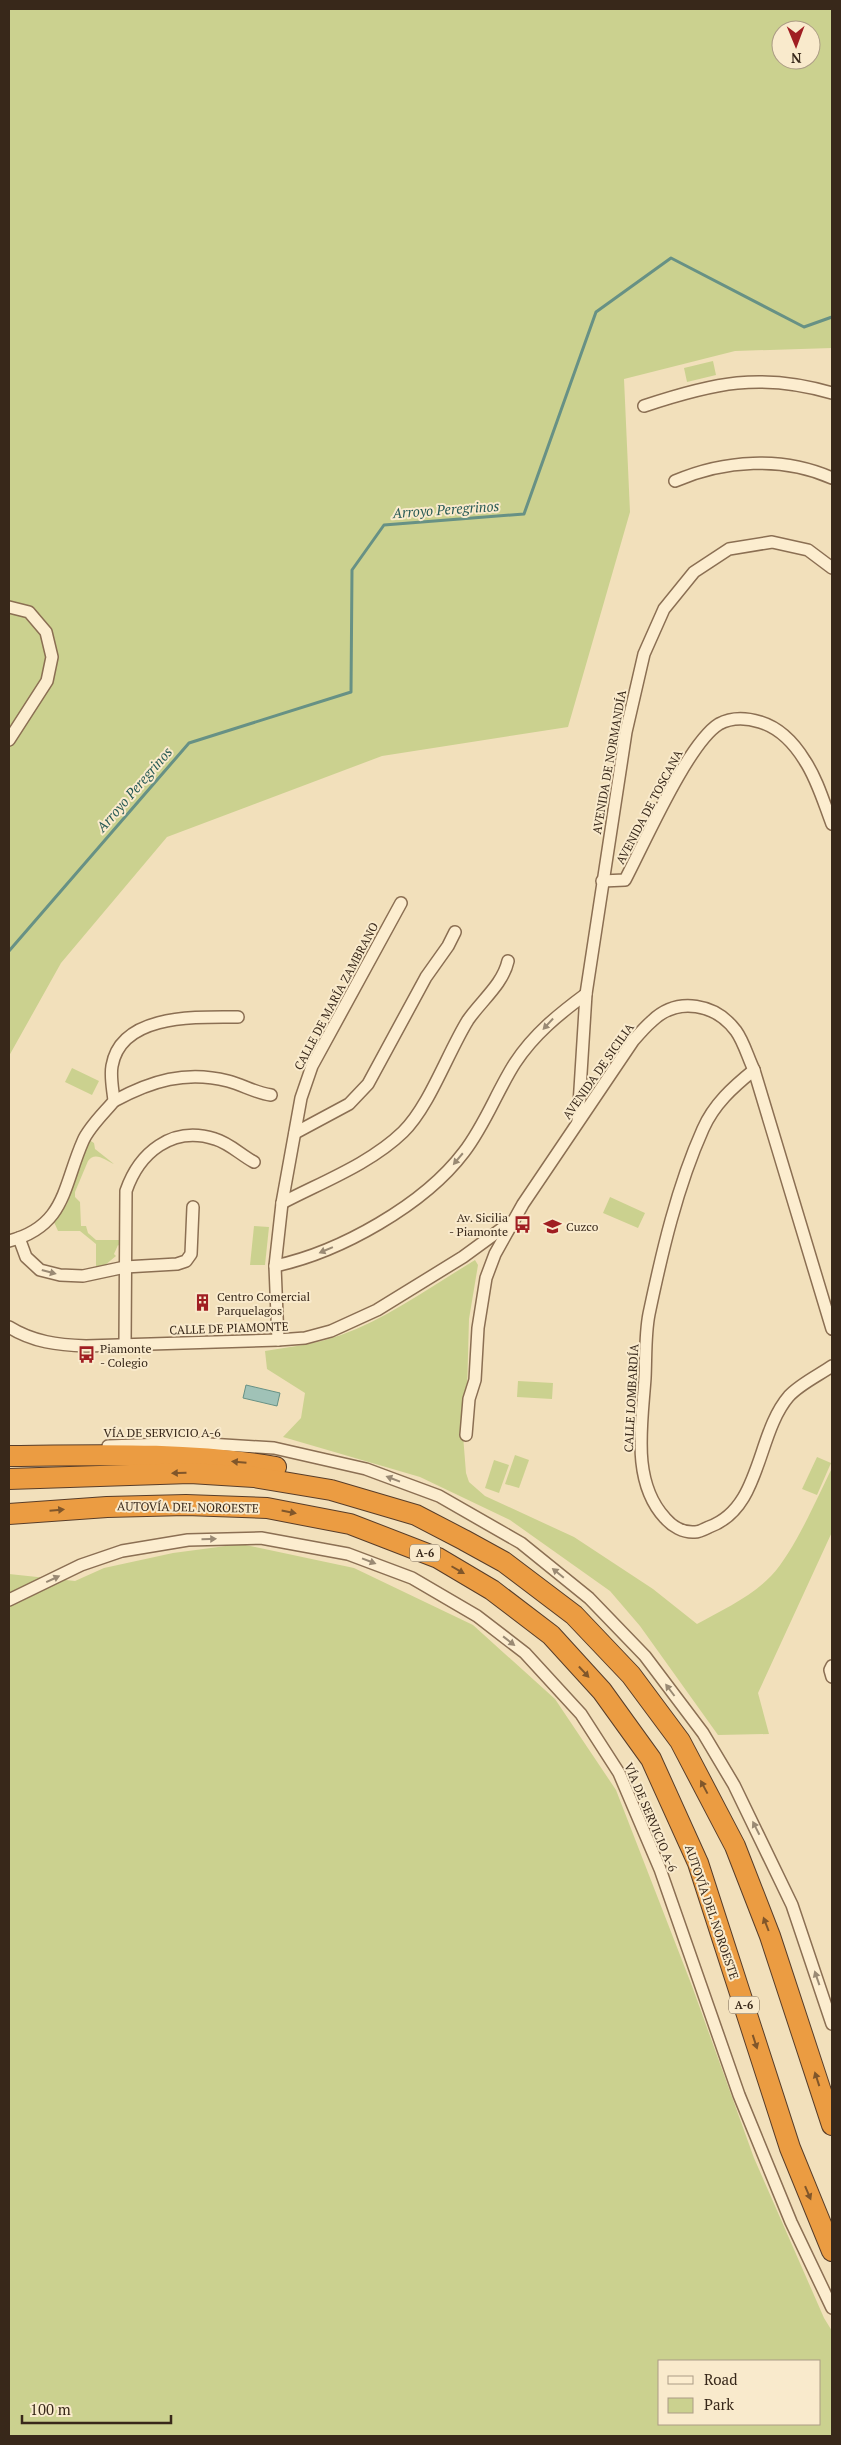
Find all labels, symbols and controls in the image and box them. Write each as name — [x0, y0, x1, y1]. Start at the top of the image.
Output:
north arrow — [771, 20, 821, 70]
text: N — [790, 49, 802, 68]
water label: Arroyo Peregrinos — [391, 496, 500, 522]
street label: AVENIDA DE NORMANDÍA — [589, 688, 629, 835]
water label: Arroyo Peregrinos — [91, 742, 176, 836]
street label: AVENIDA DE TOSCANA — [612, 747, 686, 867]
street label: CALLE DE MARÍA ZAMBRANO — [291, 920, 381, 1072]
one-way arrow — [542, 1018, 554, 1030]
street label: AVENIDA DE SICILIA — [559, 1019, 637, 1122]
one-way arrow — [453, 1152, 464, 1165]
place label: Av. Sicilia - Piamonte — [449, 1210, 508, 1239]
bus stop icon: Av. Sicilia - Piamonte — [512, 1214, 532, 1234]
school or university icon: Cuzco — [542, 1216, 562, 1236]
place label: Cuzco — [566, 1219, 599, 1234]
one-way arrow — [319, 1247, 333, 1255]
one-way arrow — [42, 1269, 57, 1277]
place label: Centro Comercial Parquelagos — [217, 1289, 311, 1318]
building icon: Centro Comercial Parquelagos — [193, 1293, 213, 1313]
street label: CALLE DE PIAMONTE — [169, 1318, 289, 1338]
place label: Piamonte - Colegio — [100, 1341, 151, 1370]
street label: CALLE LOMBARDÍA — [621, 1343, 641, 1453]
bus stop icon: Piamonte - Colegio — [76, 1345, 96, 1365]
street label: VÍA DE SERVICIO A-6 — [103, 1425, 221, 1440]
one-way arrow — [231, 1457, 247, 1465]
one-way arrow — [171, 1469, 187, 1477]
one-way arrow — [385, 1475, 400, 1483]
street label: AUTOVÍA DEL NOROESTE — [117, 1498, 259, 1516]
one-way arrow — [50, 1506, 66, 1514]
one-way arrow — [282, 1509, 298, 1517]
one-way arrow — [201, 1535, 217, 1543]
road number: A-6 — [410, 1545, 440, 1562]
one-way arrow — [361, 1558, 376, 1566]
one-way arrow — [452, 1566, 465, 1575]
one-way arrow — [552, 1567, 565, 1578]
one-way arrow — [46, 1574, 60, 1582]
one-way arrow — [502, 1636, 515, 1647]
one-way arrow — [578, 1665, 590, 1677]
one-way arrow — [665, 1684, 676, 1697]
street label: VÍA DE SERVICIO A-6 — [621, 1760, 681, 1874]
one-way arrow — [700, 1780, 709, 1794]
one-way arrow — [751, 1821, 759, 1835]
street label: AUTOVÍA DEL NOROESTE — [682, 1843, 742, 1981]
one-way arrow — [762, 1917, 769, 1932]
one-way arrow — [812, 1970, 820, 1985]
road number: A-6 — [729, 1996, 759, 2014]
one-way arrow — [752, 2035, 760, 2050]
one-way arrow — [813, 2071, 820, 2086]
one-way arrow — [805, 2186, 813, 2200]
legend — [658, 2360, 821, 2425]
text: Road — [704, 2369, 737, 2389]
scale bar — [22, 2392, 171, 2424]
text: Park — [704, 2394, 734, 2414]
text: 100 m — [30, 2399, 71, 2419]

